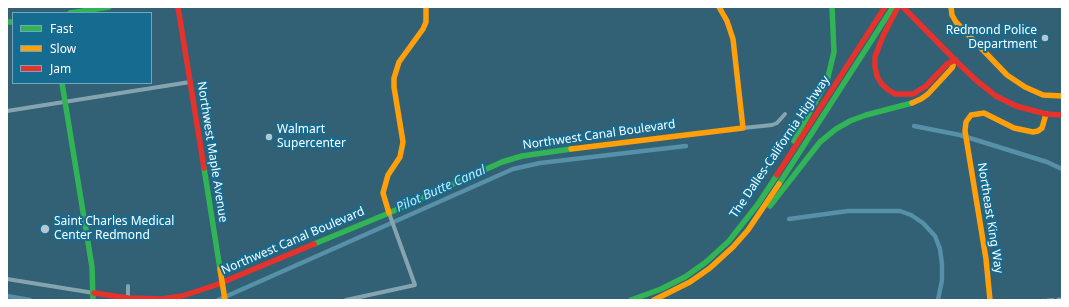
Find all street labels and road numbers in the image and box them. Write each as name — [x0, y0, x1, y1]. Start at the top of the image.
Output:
street label: The Dalles-California Highway — [727, 73, 833, 221]
street label: Northwest Maple Avenue — [194, 80, 230, 224]
street label: Northwest Canal Boulevard — [522, 117, 676, 153]
street label: Northeast King Way — [974, 162, 1006, 274]
street label: Northwest Canal Boulevard — [219, 204, 367, 278]

